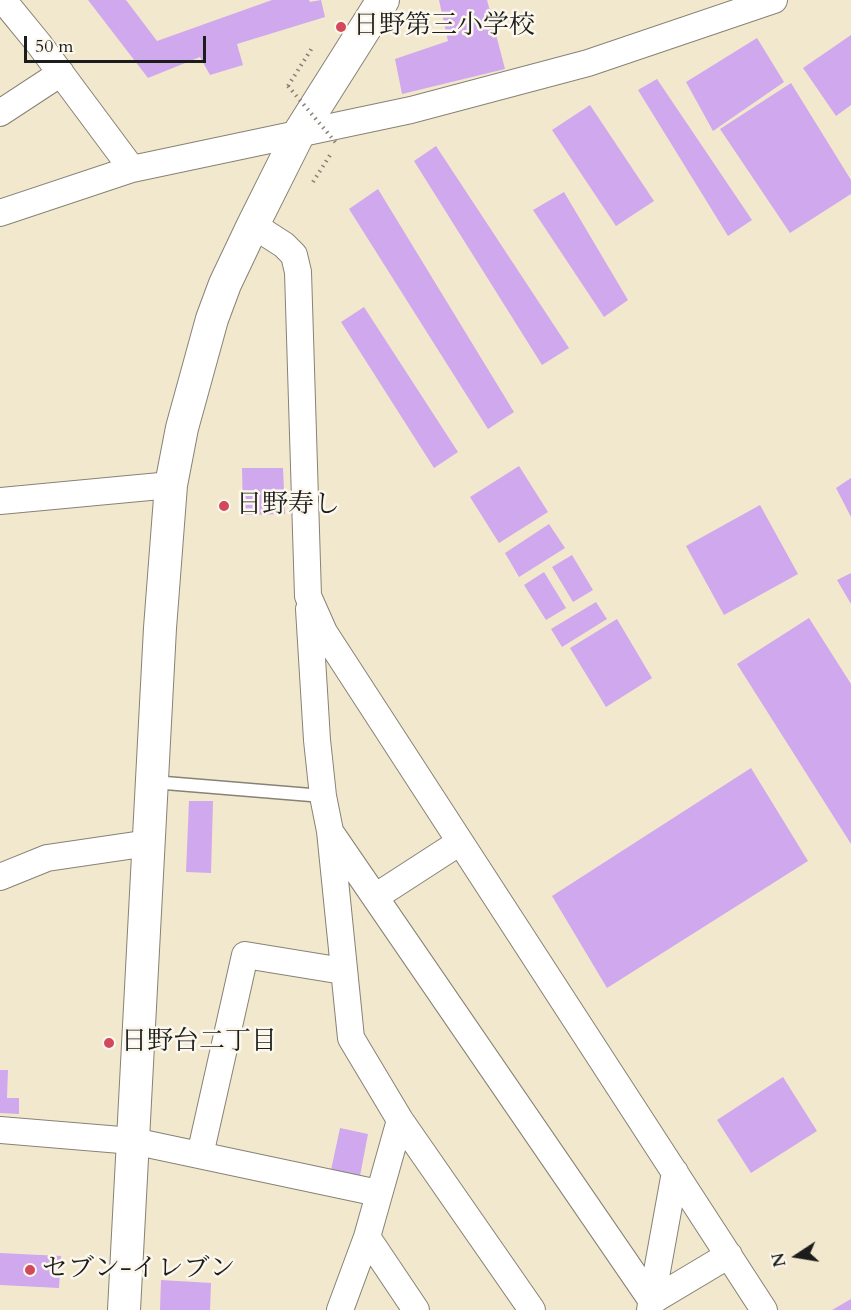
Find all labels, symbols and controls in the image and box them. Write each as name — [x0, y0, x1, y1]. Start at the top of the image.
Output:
place label: 日野第三小学校 — [353, 11, 535, 43]
marker: 日野第三小学校 — [334, 20, 348, 34]
scale bar — [27, 24, 208, 62]
text: 50 m — [35, 34, 74, 59]
place label: 日野寿し — [236, 490, 340, 522]
marker: 日野寿し — [217, 499, 231, 513]
place label: 日野台二丁目 — [121, 1027, 277, 1059]
marker: 日野台二丁目 — [102, 1036, 116, 1050]
north arrow — [767, 1226, 827, 1286]
text: N — [767, 1251, 792, 1269]
place label: セブン-イレブン — [42, 1254, 236, 1286]
marker: セブン-イレブン — [23, 1263, 37, 1277]

